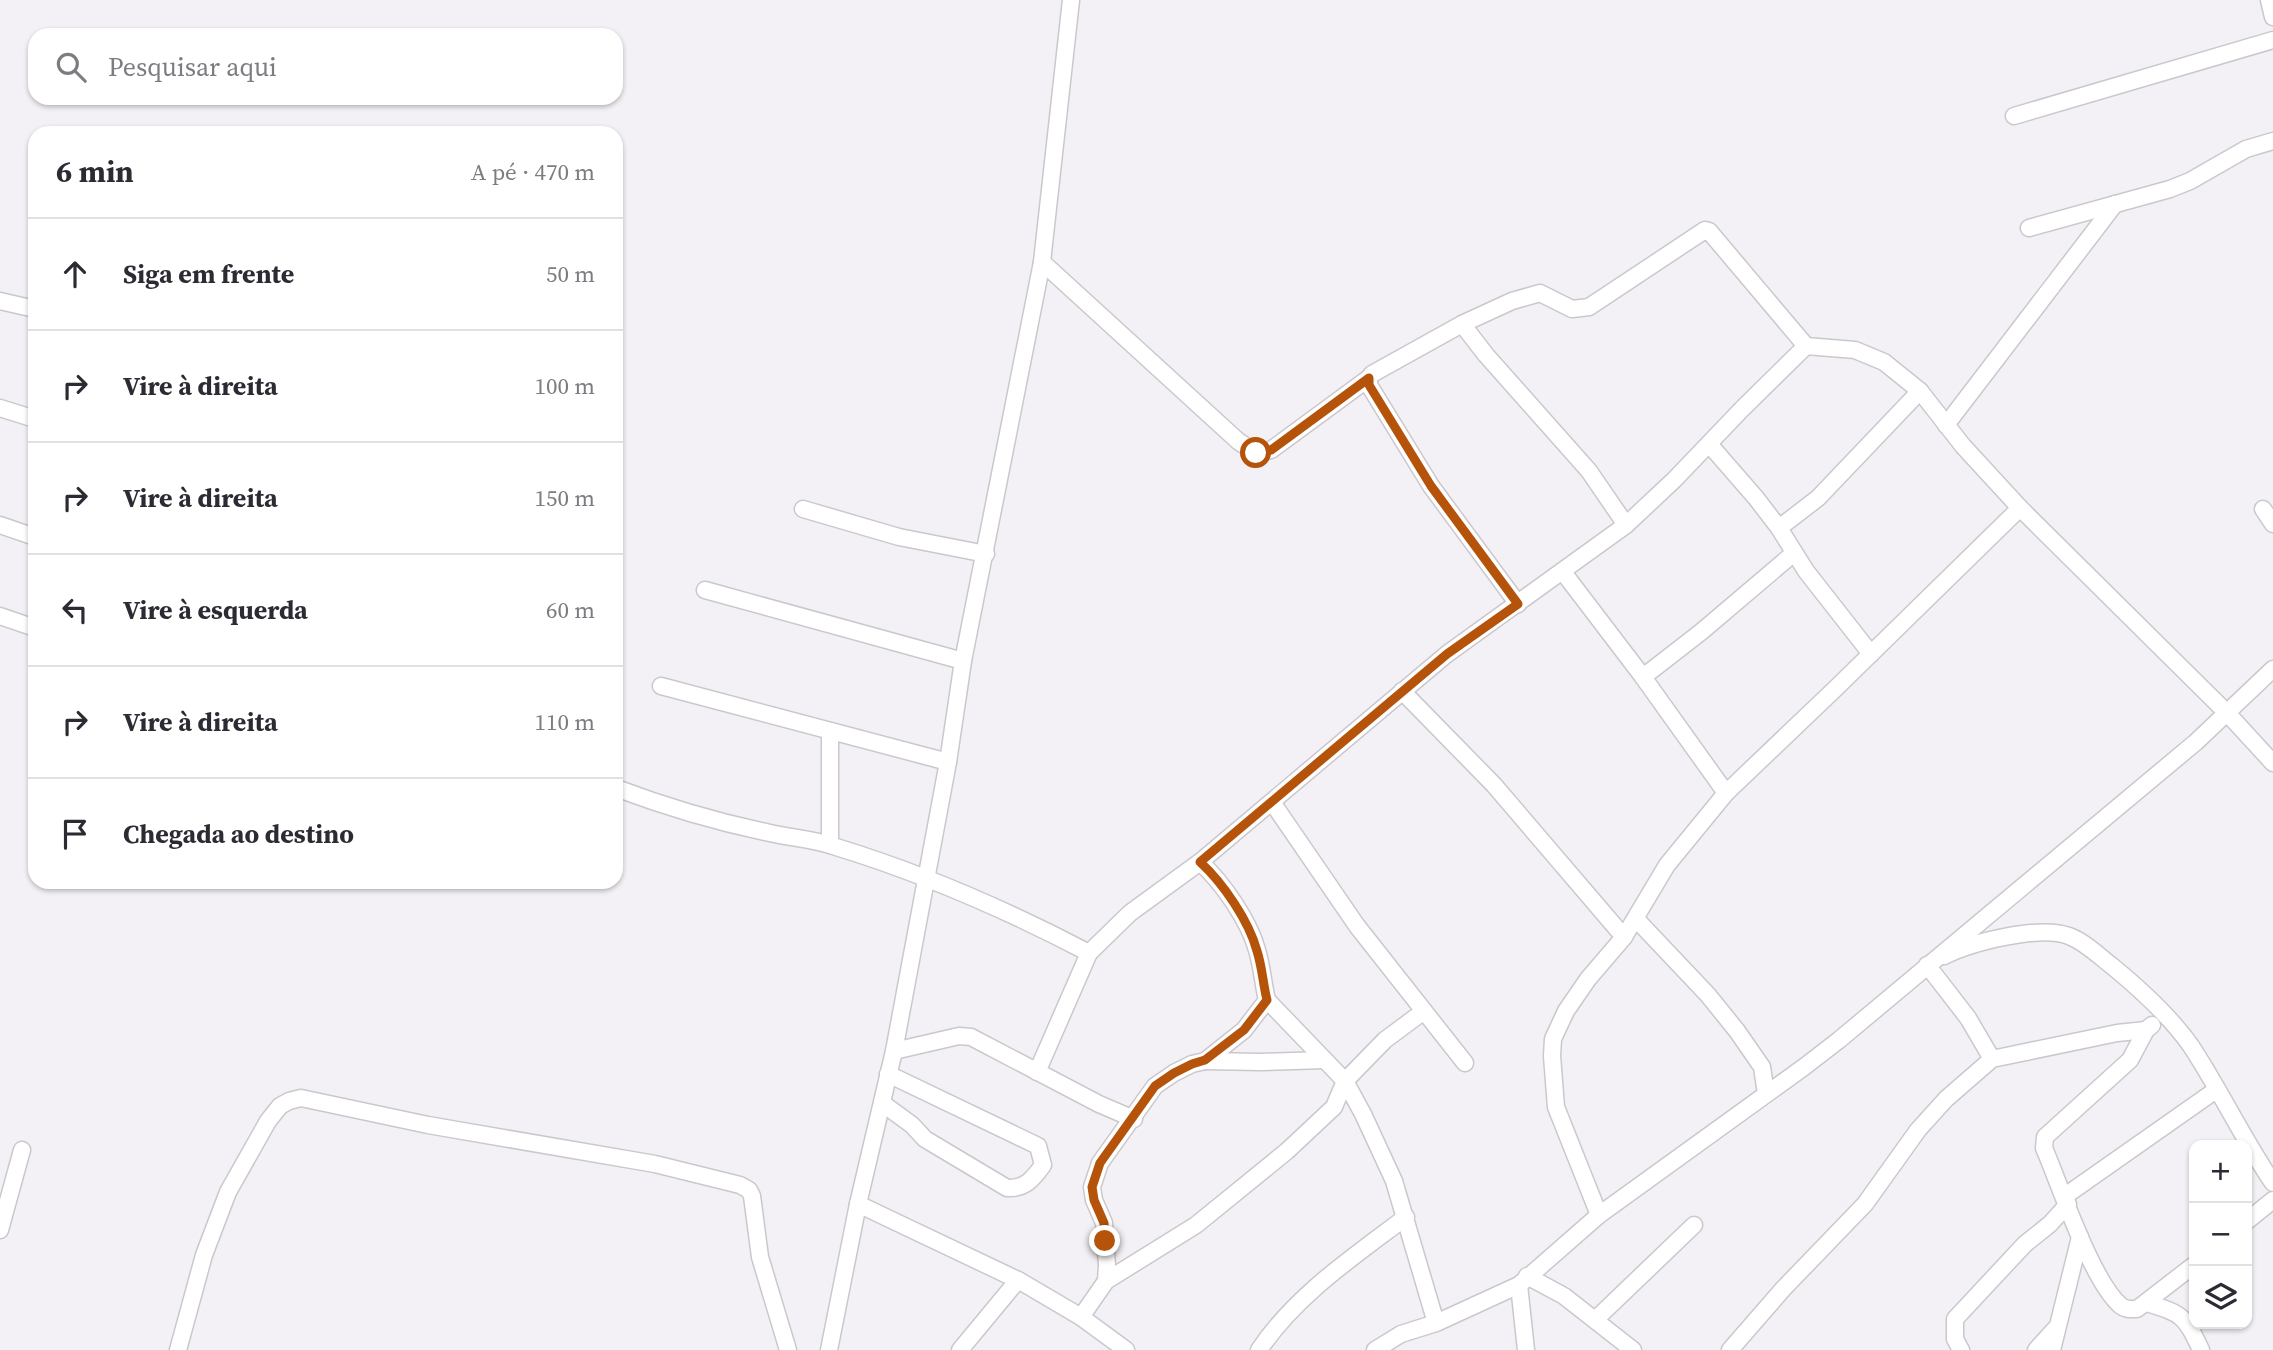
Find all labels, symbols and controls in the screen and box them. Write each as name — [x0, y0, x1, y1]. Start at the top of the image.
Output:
search box — [28, 28, 623, 105]
icon: search — [52, 48, 90, 86]
text: Pesquisar aqui — [108, 49, 277, 85]
text: 6 min — [56, 151, 134, 192]
text: A pé · 470 m — [471, 156, 595, 188]
icon: ahead — [56, 255, 94, 293]
text: Siga em frente — [123, 256, 294, 292]
text: 50 m — [546, 258, 595, 290]
icon: right — [56, 367, 94, 405]
text: Vire à direita — [123, 368, 278, 404]
text: 100 m — [534, 370, 595, 402]
route start — [1240, 437, 1271, 468]
icon: right — [56, 479, 94, 517]
text: Vire à direita — [123, 480, 278, 516]
text: 150 m — [534, 482, 595, 514]
icon: left — [56, 591, 94, 629]
text: Vire à esquerda — [123, 592, 308, 628]
text: 60 m — [546, 594, 595, 626]
icon: right — [56, 703, 94, 741]
text: Vire à direita — [123, 704, 278, 740]
text: 110 m — [534, 706, 595, 738]
icon: arrive — [56, 815, 94, 853]
text: Chegada ao destino — [123, 816, 354, 852]
map controls — [2189, 1140, 2252, 1329]
button: + — [2189, 1140, 2252, 1203]
button: − — [2189, 1203, 2252, 1266]
route end — [1089, 1225, 1120, 1256]
button: layers — [2189, 1266, 2252, 1329]

